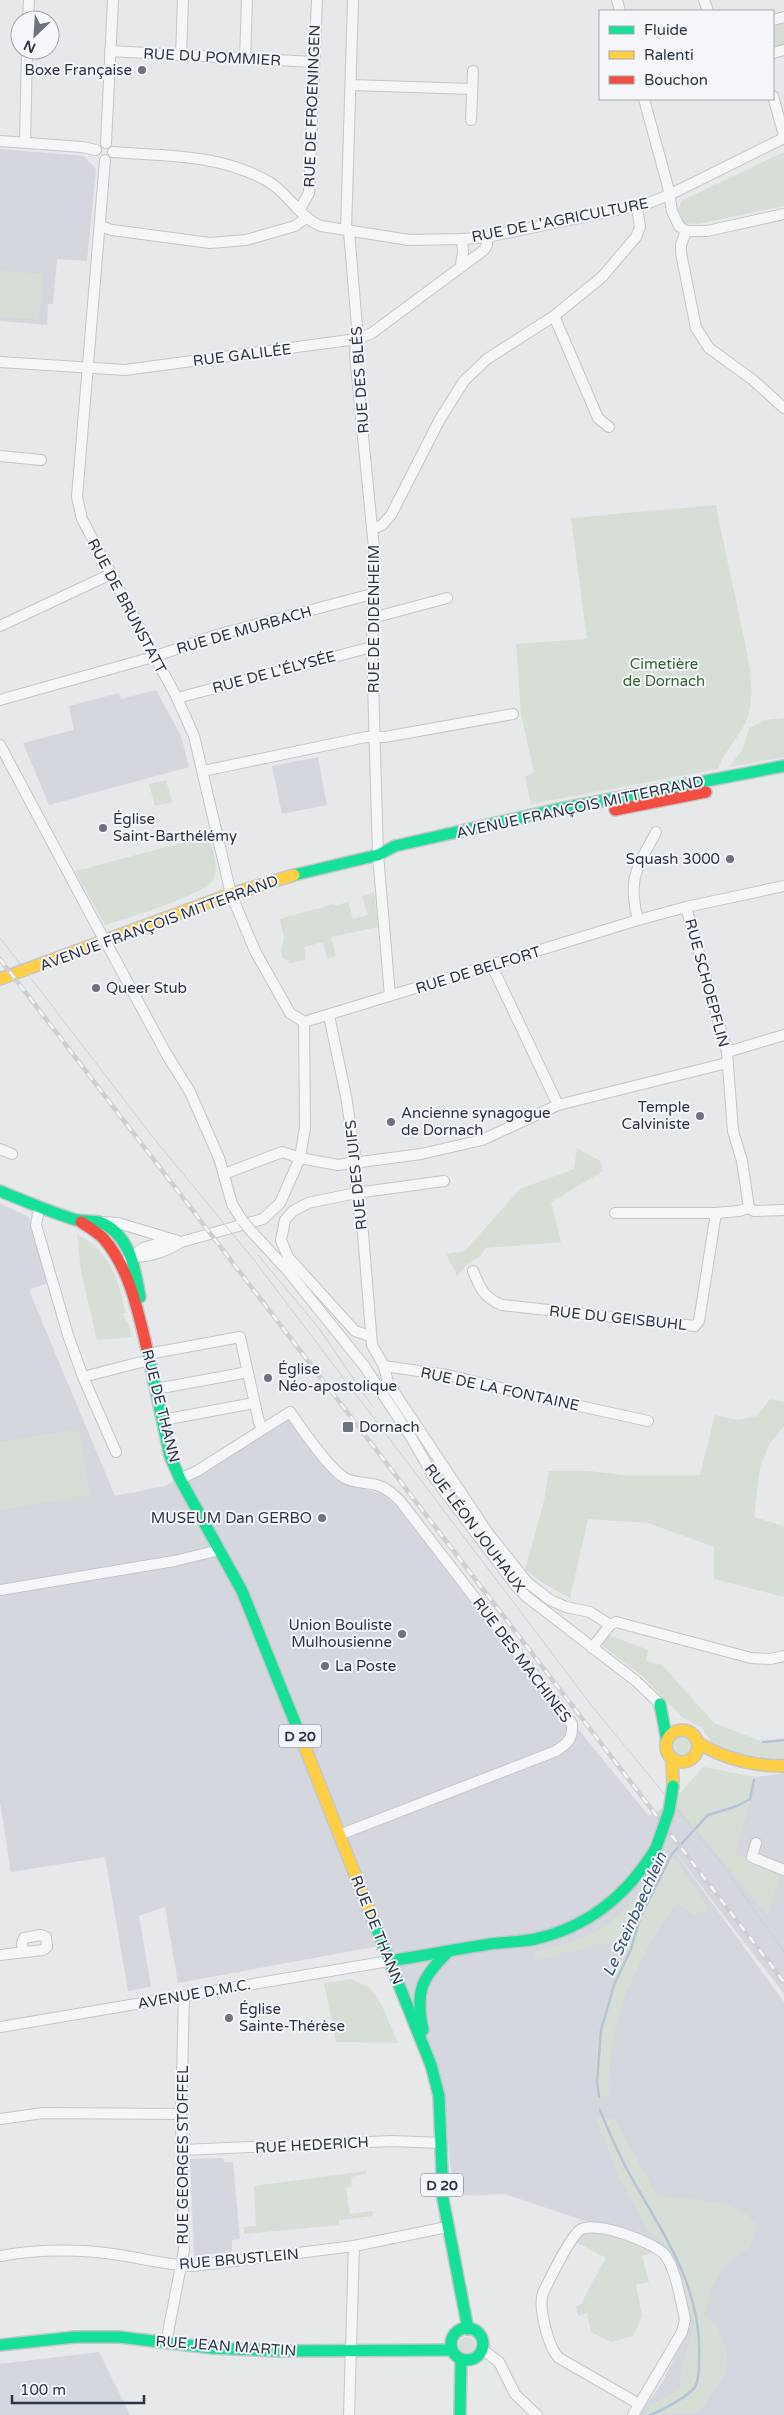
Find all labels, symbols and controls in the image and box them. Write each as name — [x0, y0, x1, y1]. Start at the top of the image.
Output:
north arrow — [10, 10, 60, 60]
legend — [599, 10, 774, 100]
text: Fluide — [644, 21, 688, 39]
street label: RUE DE FROENINGEN — [300, 24, 324, 188]
text: N — [21, 36, 38, 56]
street label: RUE DU POMMIER — [143, 44, 281, 70]
text: Ralenti — [644, 46, 694, 64]
place label: Boxe Française — [25, 61, 132, 79]
marker: Boxe Française — [136, 64, 148, 76]
text: Bouchon — [644, 71, 708, 89]
street label: RUE DE L'AGRICULTURE — [470, 194, 650, 246]
street label: RUE DES BLÉS — [347, 326, 373, 434]
street label: RUE GALILÉE — [192, 340, 292, 370]
street label: RUE DE BRUNSTATT — [84, 535, 170, 677]
street label: RUE DE DIDENHEIM — [365, 545, 383, 693]
street label: RUE DE MURBACH — [174, 602, 314, 658]
street label: RUE DE L'ÉLYSÉE — [210, 647, 338, 697]
park label: Cimetière de Dornach — [623, 655, 705, 690]
street label: AVENUE FRANÇOIS MITTERRAND — [455, 772, 705, 842]
place label: Église Saint-Barthélémy — [113, 810, 237, 845]
marker: Église Saint-Barthélémy — [97, 822, 109, 834]
place label: Squash 3000 — [626, 850, 720, 868]
marker: Squash 3000 — [724, 853, 736, 865]
street label: AVENUE FRANÇOIS MITTERRAND — [37, 871, 281, 975]
street label: RUE SCHOEPFLIN — [681, 917, 733, 1049]
street label: RUE DE BELFORT — [413, 942, 543, 998]
place label: Queer Stub — [106, 979, 187, 997]
marker: Queer Stub — [90, 982, 102, 994]
place label: Temple Calviniste — [622, 1098, 690, 1133]
place label: Ancienne synagogue de Dornach — [401, 1104, 551, 1139]
marker: Temple Calviniste — [694, 1110, 706, 1122]
marker: Ancienne synagogue de Dornach — [385, 1116, 397, 1128]
street label: RUE DES JUIFS — [341, 1119, 371, 1231]
street label: RUE DU GEISBUHL — [548, 1302, 688, 1334]
street label: RUE DE THANN — [138, 1348, 184, 1464]
place label: Église Néo-apostolique — [278, 1360, 397, 1395]
street label: RUE DE LA FONTAINE — [419, 1363, 581, 1415]
marker: Église Néo-apostolique — [262, 1372, 274, 1384]
place label: Dornach — [359, 1418, 420, 1436]
marker: Dornach — [341, 1420, 355, 1434]
street label: RUE LÉON JOUHAUX — [421, 1460, 529, 1596]
place label: MUSEUM Dan GERBO — [151, 1509, 312, 1527]
marker: MUSEUM Dan GERBO — [316, 1512, 328, 1524]
street label: RUE DES MACHINES — [469, 1594, 575, 1726]
place label: Union Bouliste Mulhousienne — [289, 1616, 392, 1651]
marker: Union Bouliste Mulhousienne — [396, 1628, 408, 1640]
place label: La Poste — [335, 1657, 396, 1675]
marker: La Poste — [319, 1660, 331, 1672]
road number: D 20 — [279, 1724, 321, 1748]
water label: Le Steinbaechlein — [599, 1848, 672, 1980]
street label: RUE DE THANN — [347, 1873, 407, 1987]
street label: AVENUE D.M.C. — [136, 1975, 252, 2013]
place label: Église Sainte-Thérèse — [239, 2000, 345, 2035]
marker: Église Sainte-Thérèse — [223, 2012, 235, 2024]
street label: RUE GEORGES STOFFEL — [174, 2065, 192, 2245]
street label: RUE HEDERICH — [255, 2133, 369, 2157]
road number: D 20 — [421, 2174, 463, 2196]
street label: RUE BRUSTLEIN — [178, 2245, 300, 2273]
street label: RUE JEAN MARTIN — [155, 2332, 297, 2360]
scale bar — [12, 2372, 145, 2404]
text: 100 m — [20, 2381, 66, 2399]

